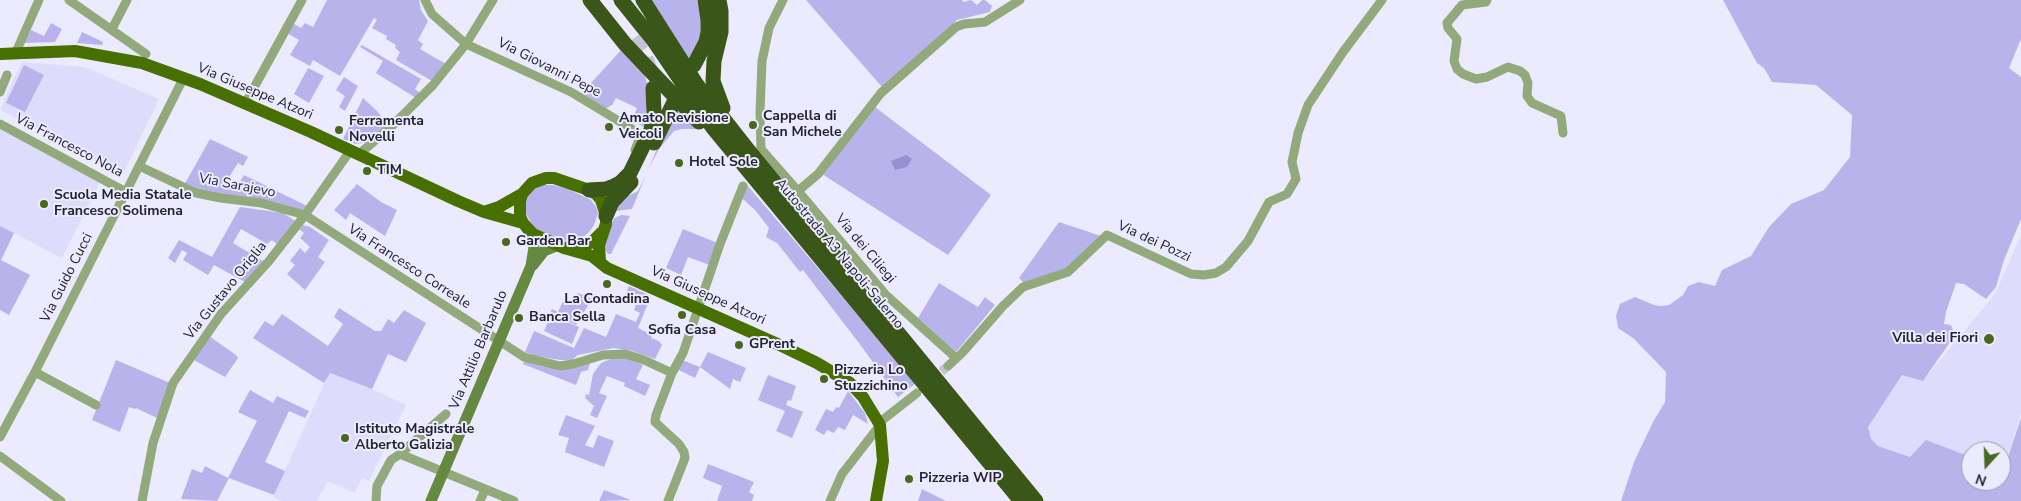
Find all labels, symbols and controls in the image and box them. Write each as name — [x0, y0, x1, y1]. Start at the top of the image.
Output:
street label: Via Giovanni Pepe — [494, 35, 604, 101]
street label: Via Giuseppe Atzori — [195, 60, 315, 124]
place label: Cappella di San Michele — [763, 109, 842, 142]
street label: Via Francesco Nola — [12, 110, 126, 182]
place label: Amato Revisione Veicoli — [619, 111, 729, 144]
place label: Ferramenta Novelli — [349, 114, 424, 146]
marker: Cappella di San Michele — [747, 119, 759, 131]
marker: Amato Revisione Veicoli — [603, 121, 615, 133]
marker: Ferramenta Novelli — [333, 124, 345, 136]
place label: Hotel Sole — [689, 155, 758, 171]
marker: Hotel Sole — [673, 157, 685, 169]
place label: TIM — [377, 163, 402, 179]
marker: TIM — [361, 165, 373, 177]
street label: Via Sarajevo — [197, 170, 277, 202]
street label: Autostrada A3 Napoli-Salerno — [771, 175, 907, 333]
place label: Scuola Media Statale Francesco Solimena — [54, 188, 191, 220]
marker: Scuola Media Statale Francesco Solimena — [38, 198, 50, 210]
street label: Via dei Ciliegi — [831, 211, 899, 287]
street label: Via dei Pozzi — [1115, 218, 1193, 266]
street label: Via Francesco Correale — [344, 221, 474, 313]
street label: Via Guido Cucci — [37, 231, 97, 325]
place label: Garden Bar — [516, 234, 590, 250]
marker: Garden Bar — [500, 236, 512, 248]
street label: Via Gustavo Origlia — [181, 239, 271, 343]
street label: Via Giuseppe Atzori — [648, 263, 768, 329]
marker: La Contadina — [601, 278, 613, 290]
street label: Via Attilio Barbarulo — [446, 288, 512, 412]
place label: La Contadina — [564, 292, 650, 308]
marker: Sofia Casa — [676, 309, 688, 321]
place label: Banca Sella — [529, 310, 605, 326]
marker: Banca Sella — [513, 312, 525, 324]
place label: Sofia Casa — [648, 323, 716, 339]
place label: Villa dei Fiori — [1892, 331, 1978, 347]
marker: Villa dei Fiori — [1982, 332, 1996, 346]
place label: GPrent — [749, 337, 795, 353]
marker: GPrent — [733, 339, 745, 351]
place label: Pizzeria Lo Stuzzichino — [834, 363, 908, 396]
marker: Pizzeria Lo Stuzzichino — [818, 373, 830, 385]
place label: Istituto Magistrale Alberto Galizia — [355, 422, 474, 454]
marker: Istituto Magistrale Alberto Galizia — [339, 432, 351, 444]
north arrow — [1961, 441, 2011, 491]
text: N — [1973, 469, 1989, 490]
place label: Pizzeria WIP — [919, 471, 1002, 487]
marker: Pizzeria WIP — [903, 473, 915, 485]

